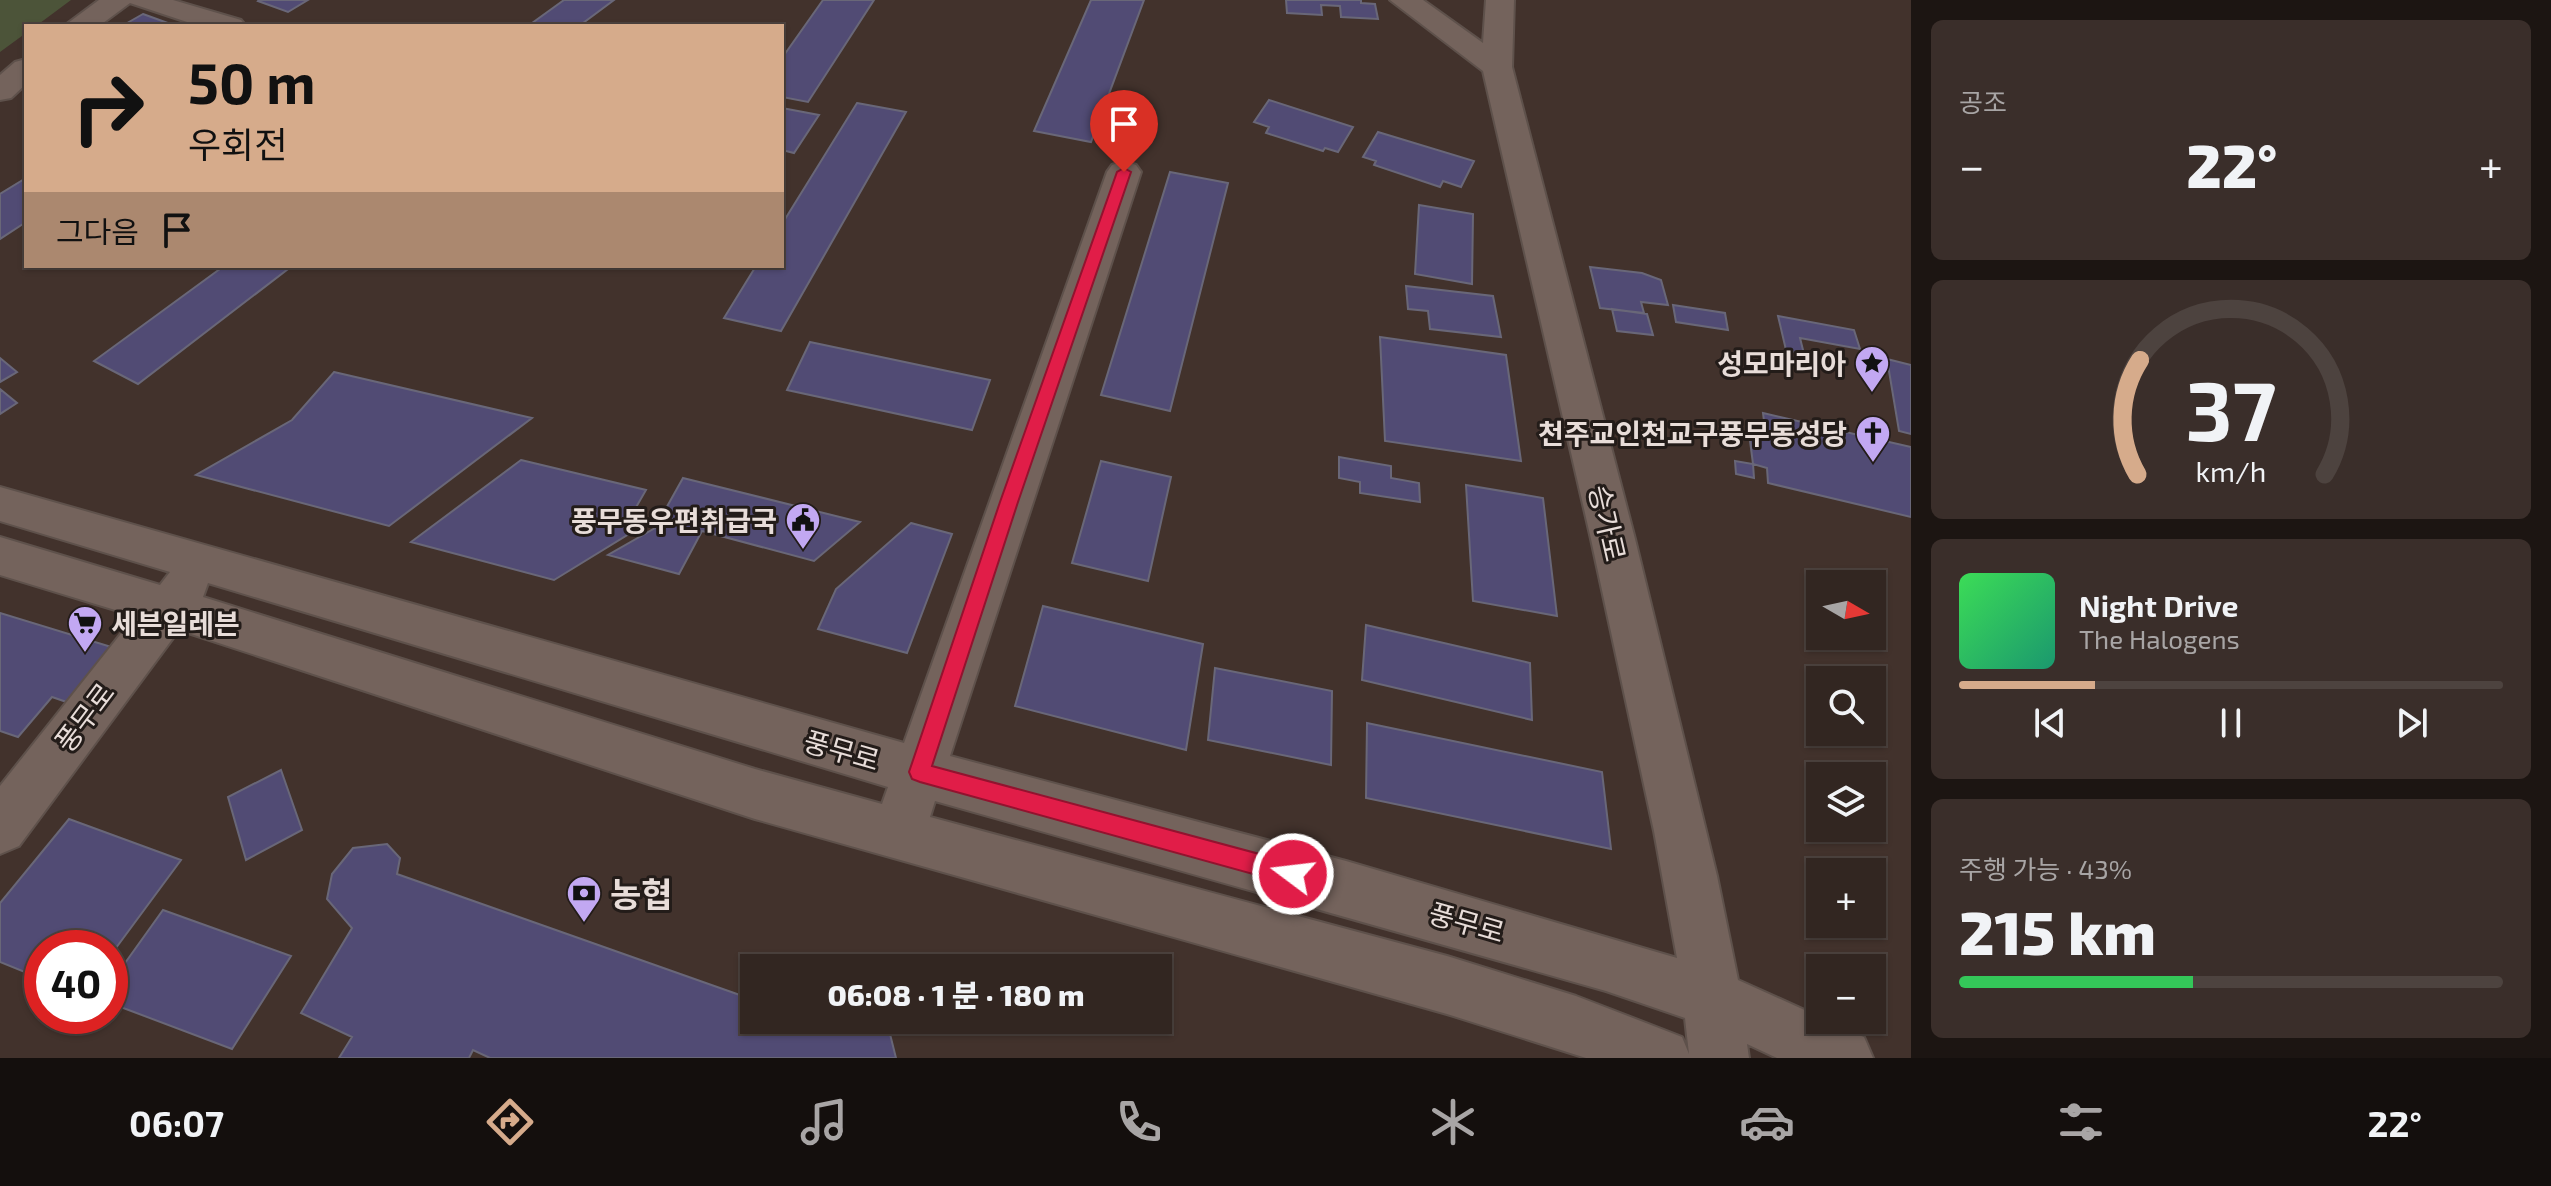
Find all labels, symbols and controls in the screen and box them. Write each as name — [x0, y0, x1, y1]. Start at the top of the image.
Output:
text: 50 m — [188, 48, 316, 115]
icon: right — [56, 56, 160, 160]
text: 공조 — [1959, 86, 2007, 117]
pin — [1090, 90, 1158, 172]
icon: arrive — [1102, 102, 1146, 146]
text: 우회전 — [188, 122, 287, 165]
text: 22° — [2186, 128, 2277, 200]
text: − — [1959, 138, 1985, 191]
text: + — [2479, 138, 2503, 191]
icon: arrive — [155, 208, 199, 252]
text: 그다음 — [56, 213, 139, 249]
place icon: 성모마리아 — [1853, 344, 1891, 394]
place label: 성모마리아 — [1717, 346, 1846, 380]
text: 37 — [2185, 358, 2277, 458]
church icon: 천주교인천교구풍무동성당 — [1854, 414, 1892, 464]
place label: 천주교인천교구풍무동성당 — [1538, 416, 1847, 450]
text: km/h — [2196, 453, 2266, 488]
street label: 승가로 — [1583, 482, 1633, 564]
public building icon: 풍무동우편취급국 — [784, 501, 822, 551]
place label: 풍무동우편취급국 — [571, 503, 777, 537]
north arrow — [1806, 570, 1886, 650]
map controls — [1806, 570, 1886, 1034]
text: Night Drive — [2079, 587, 2238, 623]
supermarket icon: 세븐일레븐 — [66, 604, 104, 654]
place label: 세븐일레븐 — [111, 606, 240, 640]
text: The Halogens — [2079, 623, 2240, 654]
button: search — [1806, 666, 1886, 746]
street label: 풍무로 — [47, 676, 121, 758]
icon: previous — [2028, 701, 2072, 745]
icon: pause — [2209, 701, 2253, 745]
icon: next — [2390, 701, 2434, 745]
street label: 풍무로 — [800, 723, 884, 777]
button: layers — [1806, 762, 1886, 842]
position arrow — [1251, 832, 1335, 916]
text: 주행 가능 · 43% — [1959, 853, 2132, 884]
button: + — [1806, 858, 1886, 938]
place label: 농협 — [610, 873, 673, 914]
bank icon: 농협 — [565, 874, 603, 924]
street label: 풍무로 — [1425, 895, 1509, 949]
text: 215 km — [1959, 895, 2156, 967]
speed limit sign: 40 — [24, 930, 128, 1034]
button: − — [1806, 954, 1886, 1034]
text: 06:08 · 1 분 · 180 m — [827, 976, 1085, 1012]
icon: directions — [482, 1094, 538, 1150]
icon: music — [796, 1094, 852, 1150]
icon: phone — [1111, 1094, 1167, 1150]
icon: climate — [1425, 1094, 1481, 1150]
icon: car — [1739, 1094, 1795, 1150]
icon: filters — [2053, 1094, 2109, 1150]
text: 06:07 — [129, 1101, 224, 1144]
text: 22° — [2368, 1101, 2422, 1144]

